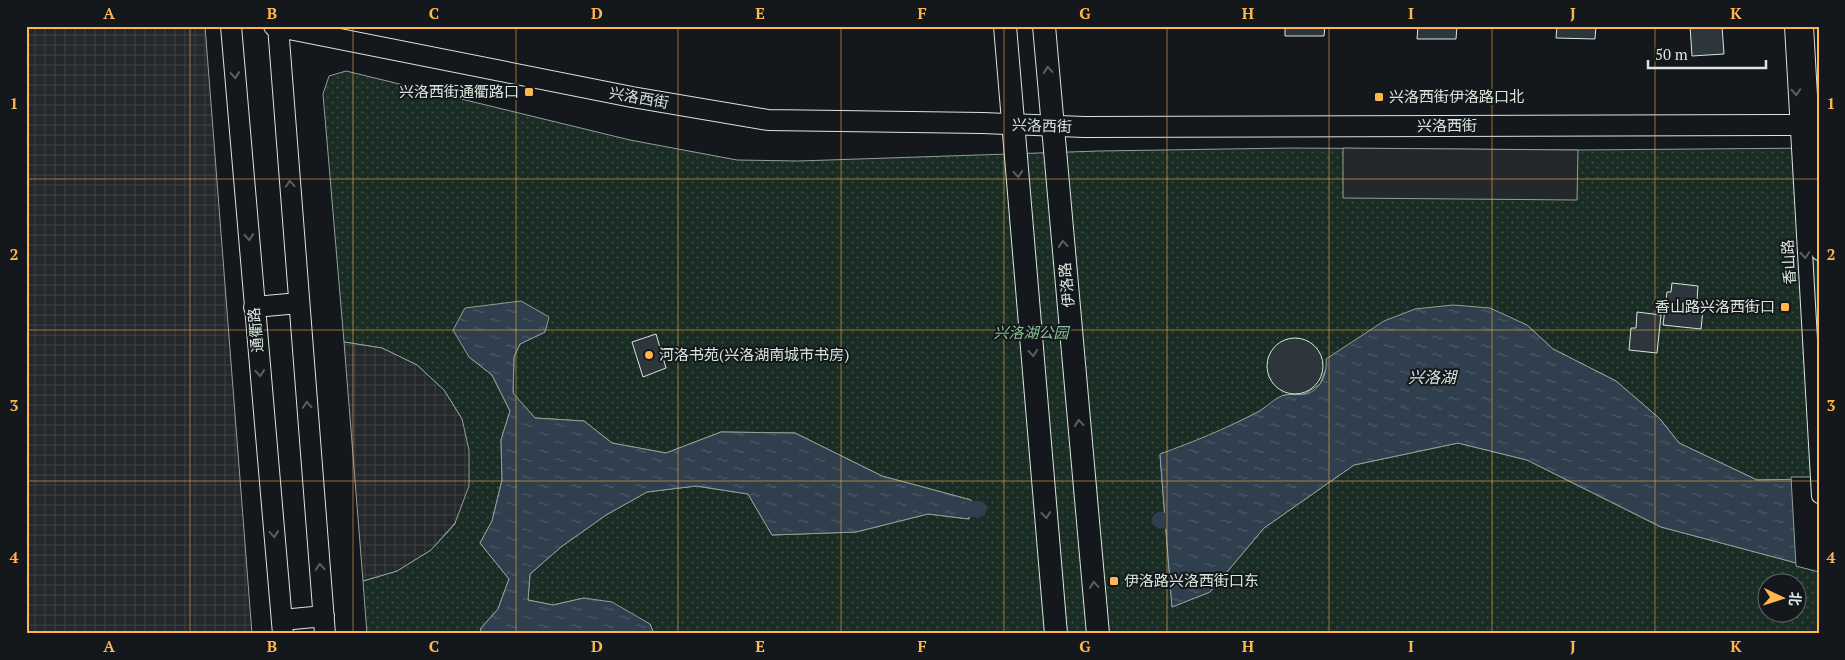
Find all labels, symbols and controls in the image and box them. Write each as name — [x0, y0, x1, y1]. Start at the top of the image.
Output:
text: A — [103, 2, 115, 24]
text: B — [267, 2, 277, 24]
text: C — [429, 2, 439, 24]
text: D — [591, 2, 603, 24]
text: E — [755, 2, 765, 24]
text: F — [917, 2, 927, 24]
text: G — [1079, 2, 1091, 24]
text: H — [1242, 2, 1254, 24]
text: I — [1408, 2, 1414, 24]
text: J — [1570, 2, 1576, 24]
text: K — [1730, 2, 1742, 24]
scale bar — [1648, 38, 1765, 70]
text: 50 m — [1655, 44, 1688, 64]
one-way arrow — [1043, 66, 1054, 74]
one-way arrow — [229, 71, 240, 79]
place label: 兴洛西街通衢路口 — [399, 81, 519, 101]
street label: 兴洛西街 — [608, 82, 670, 112]
marker: 兴洛西街通衢路口 — [523, 86, 535, 98]
place label: 兴洛西街伊洛路口北 — [1389, 86, 1524, 106]
one-way arrow — [1790, 89, 1801, 97]
marker: 兴洛西街伊洛路口北 — [1373, 91, 1385, 103]
text: 1 — [9, 92, 19, 114]
text: 1 — [1826, 92, 1836, 114]
street label: 兴洛西街 — [1012, 114, 1072, 136]
street label: 兴洛西街 — [1417, 115, 1477, 135]
one-way arrow — [1013, 170, 1024, 178]
one-way arrow — [285, 180, 296, 188]
one-way arrow — [243, 233, 254, 241]
street label: 香山路 — [1777, 239, 1799, 285]
one-way arrow — [1058, 240, 1069, 248]
text: 2 — [9, 243, 19, 265]
text: 2 — [1826, 243, 1836, 265]
one-way arrow — [1799, 251, 1810, 259]
street label: 伊洛路 — [1054, 262, 1078, 308]
place label: 香山路兴洛西街口 — [1655, 296, 1775, 316]
marker: 香山路兴洛西街口 — [1779, 301, 1791, 313]
street label: 通衢路 — [243, 307, 267, 353]
park label: 兴洛湖公园 — [993, 322, 1070, 342]
place label: 河洛书苑(兴洛湖南城市书房) — [659, 344, 849, 364]
marker: 河洛书苑(兴洛湖南城市书房) — [643, 349, 655, 361]
one-way arrow — [1027, 350, 1038, 358]
water label: 兴洛湖 — [1408, 366, 1459, 388]
one-way arrow — [254, 369, 265, 377]
text: 3 — [9, 394, 19, 416]
text: 3 — [1826, 394, 1836, 416]
one-way arrow — [302, 401, 313, 409]
one-way arrow — [1074, 419, 1085, 427]
one-way arrow — [1041, 512, 1052, 520]
one-way arrow — [268, 531, 279, 539]
text: 4 — [9, 546, 19, 568]
text: 4 — [1826, 546, 1836, 568]
one-way arrow — [314, 563, 325, 571]
place label: 伊洛路兴洛西街口东 — [1124, 570, 1259, 590]
north arrow — [1758, 572, 1808, 622]
marker: 伊洛路兴洛西街口东 — [1108, 575, 1120, 587]
one-way arrow — [1088, 581, 1099, 589]
text: 北 — [1786, 591, 1805, 607]
text: A — [103, 635, 115, 657]
text: B — [267, 635, 277, 657]
text: C — [429, 635, 439, 657]
text: D — [591, 635, 603, 657]
text: E — [755, 635, 765, 657]
text: F — [917, 635, 927, 657]
text: G — [1079, 635, 1091, 657]
text: H — [1242, 635, 1254, 657]
text: I — [1408, 635, 1414, 657]
text: J — [1570, 635, 1576, 657]
text: K — [1730, 635, 1742, 657]

